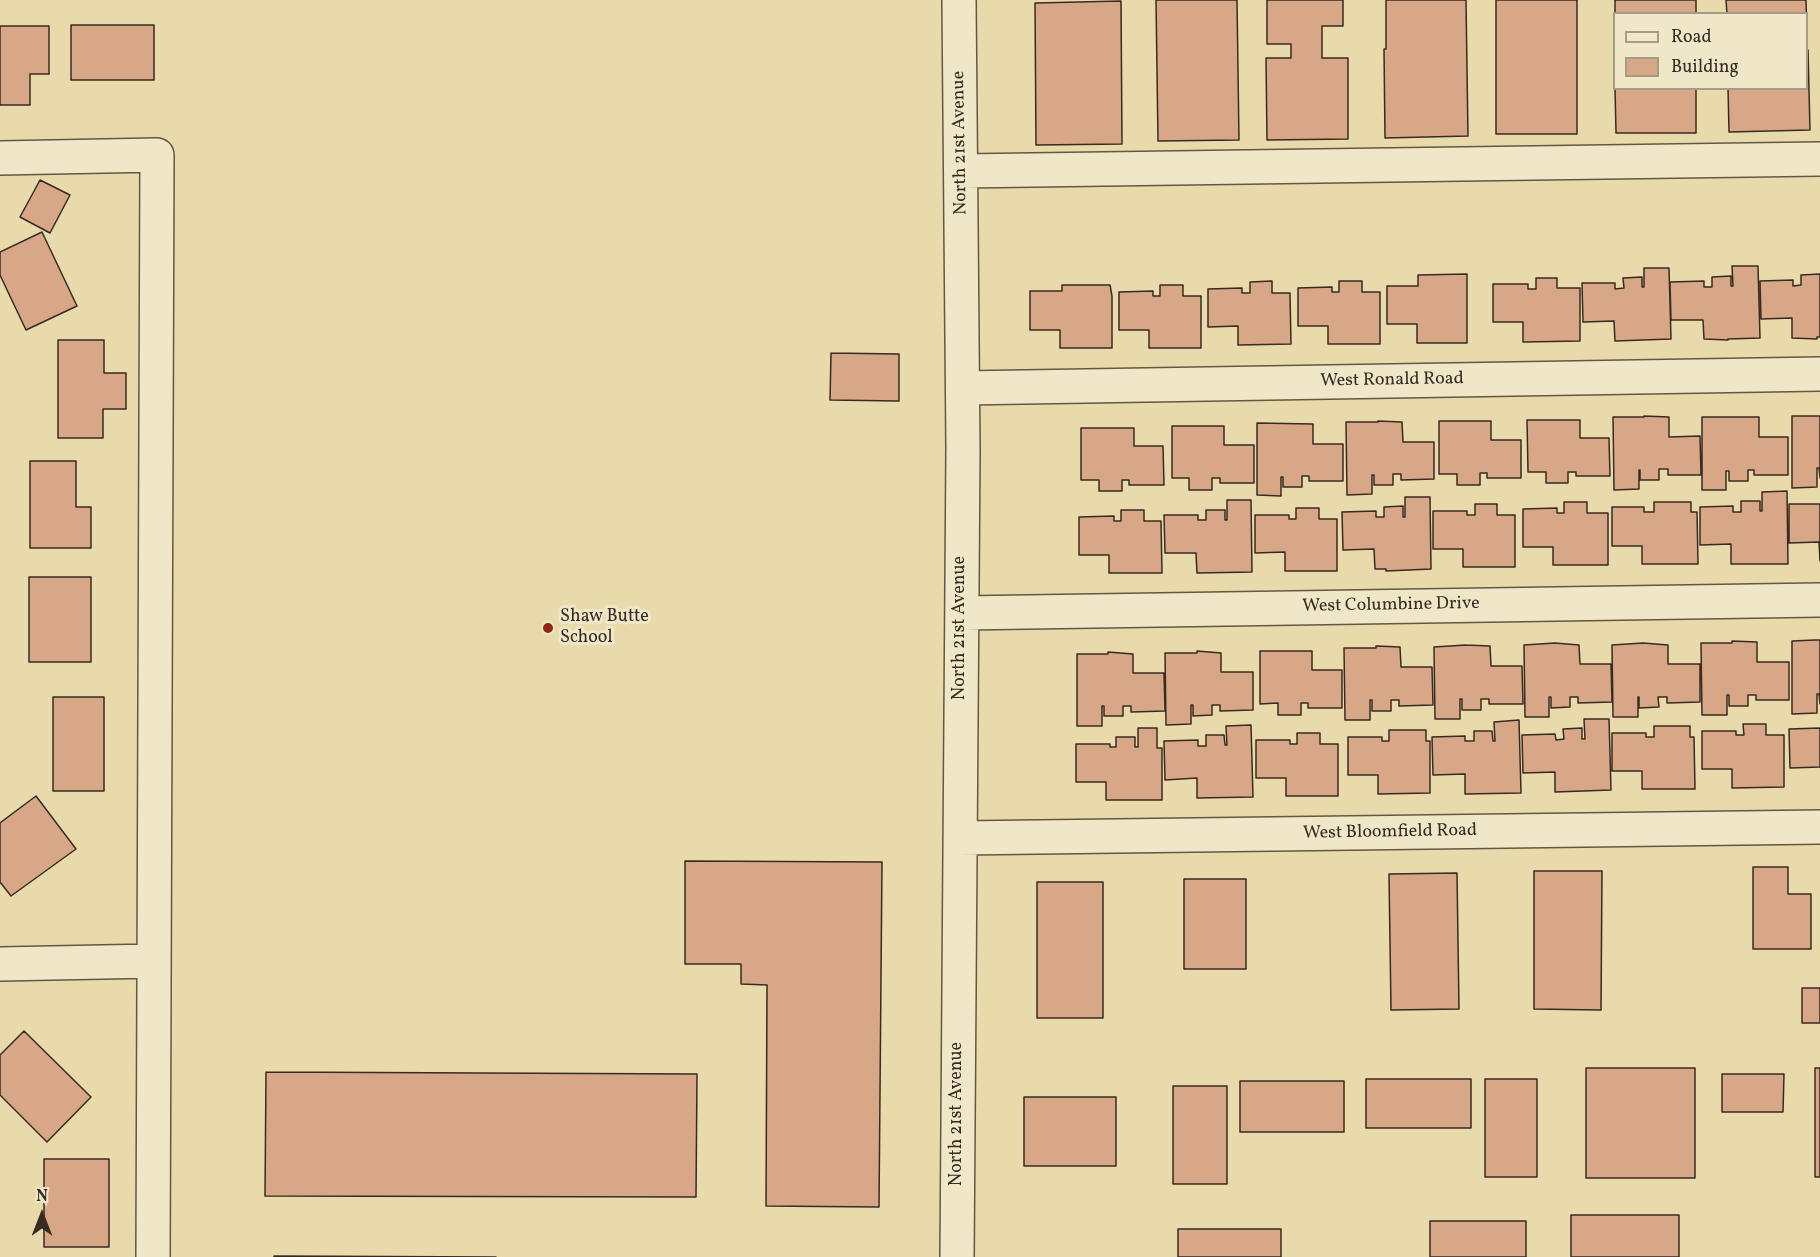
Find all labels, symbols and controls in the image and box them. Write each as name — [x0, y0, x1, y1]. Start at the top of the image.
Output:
legend — [1613, 12, 1808, 90]
text: Road — [1671, 25, 1712, 50]
text: Building — [1671, 55, 1739, 80]
street label: North 21st Avenue — [949, 71, 973, 215]
street label: West Ronald Road — [1320, 369, 1464, 393]
street label: North 21st Avenue — [950, 556, 972, 700]
street label: West Columbine Drive — [1302, 594, 1480, 618]
place label: Shaw Butte School — [560, 607, 649, 650]
marker: Shaw Butte School — [541, 621, 555, 635]
street label: West Bloomfield Road — [1303, 821, 1477, 845]
street label: North 21st Avenue — [947, 1042, 969, 1186]
north arrow — [12, 1185, 72, 1245]
text: N — [36, 1186, 48, 1208]

